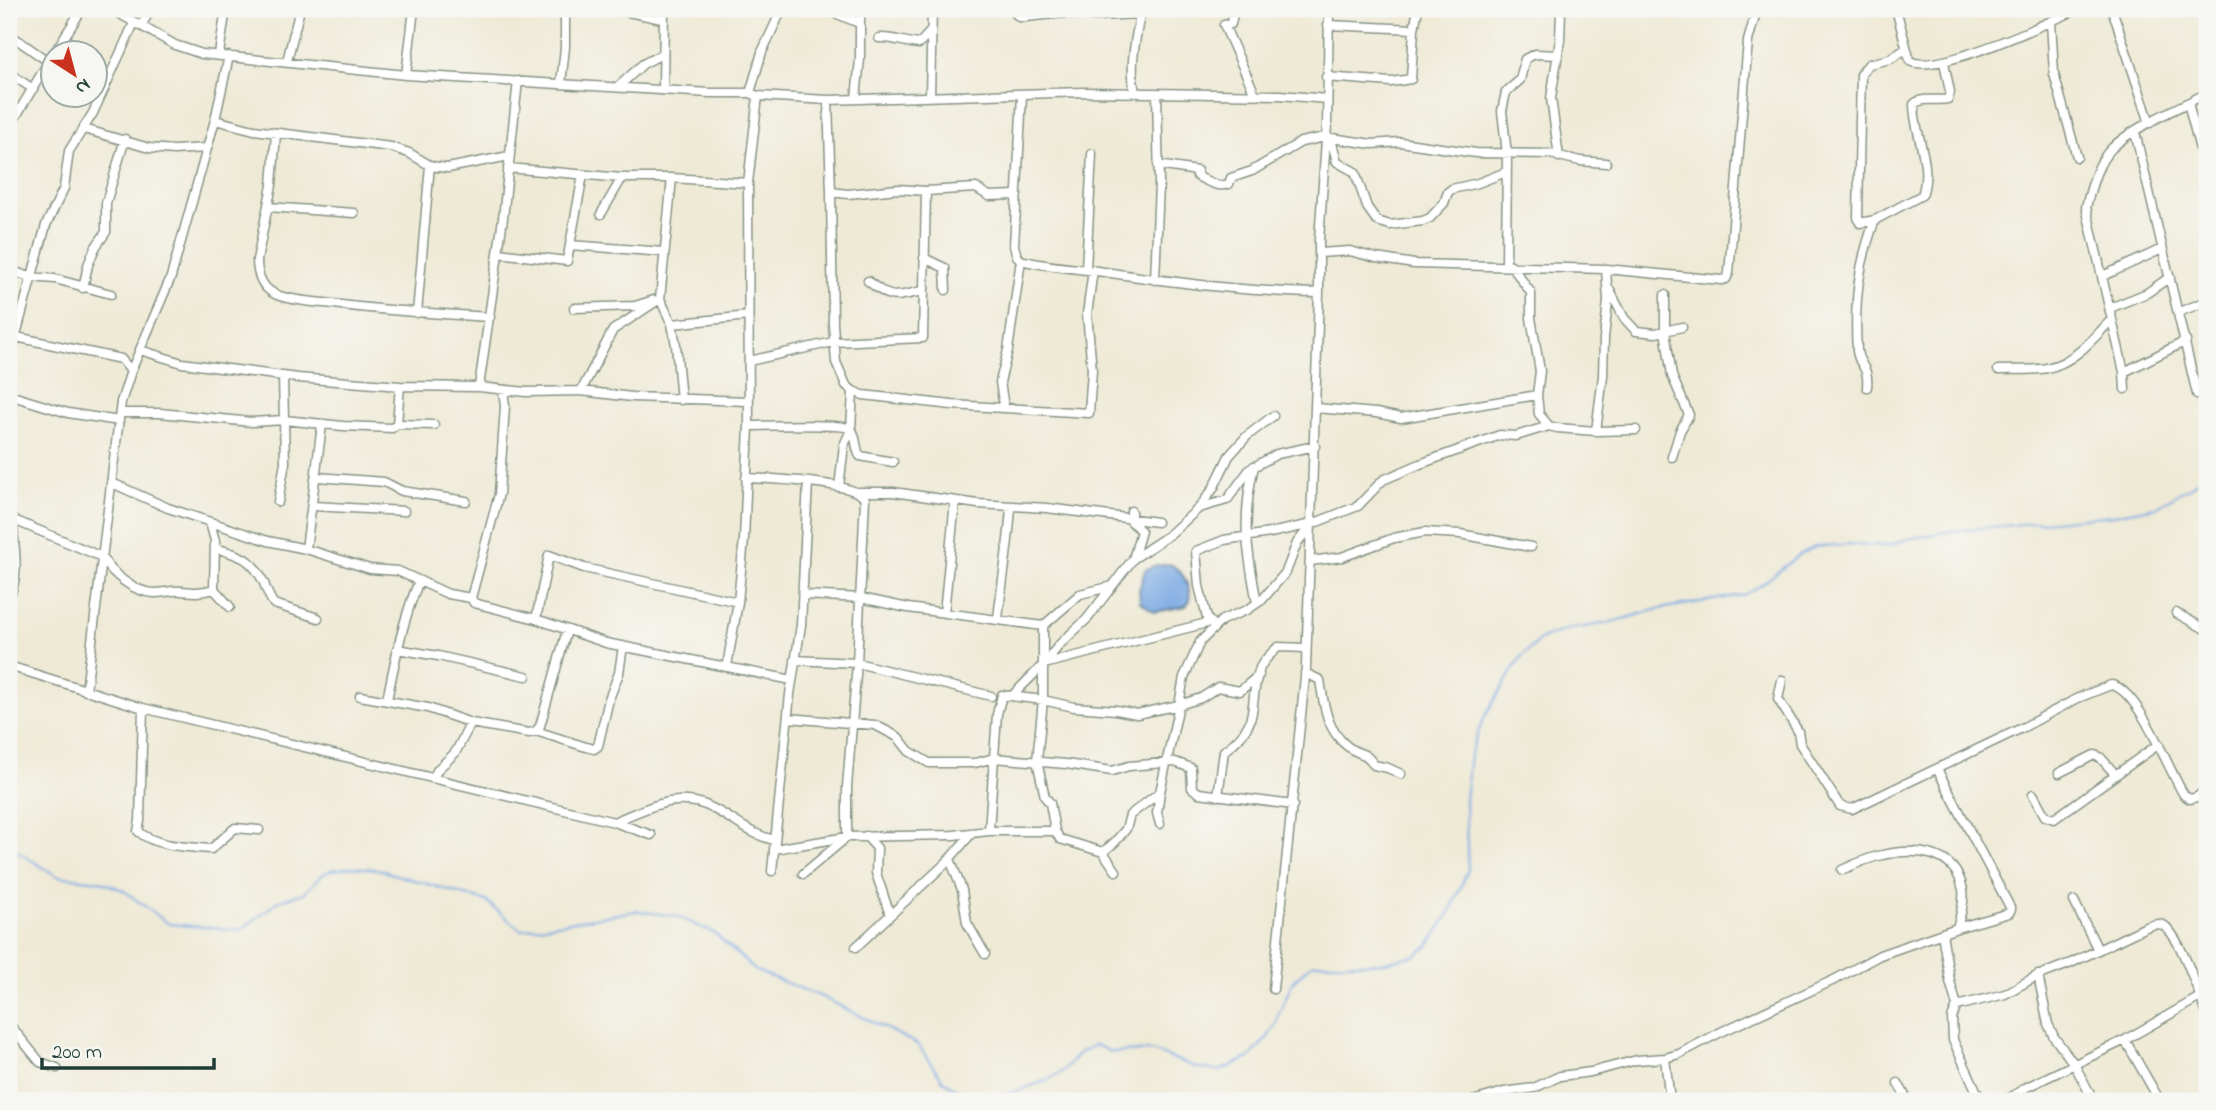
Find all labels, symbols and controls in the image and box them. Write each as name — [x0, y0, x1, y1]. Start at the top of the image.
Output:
north arrow — [38, 38, 108, 108]
text: N — [69, 71, 96, 101]
scale bar — [42, 1026, 214, 1070]
text: 200 m — [52, 1038, 102, 1068]

